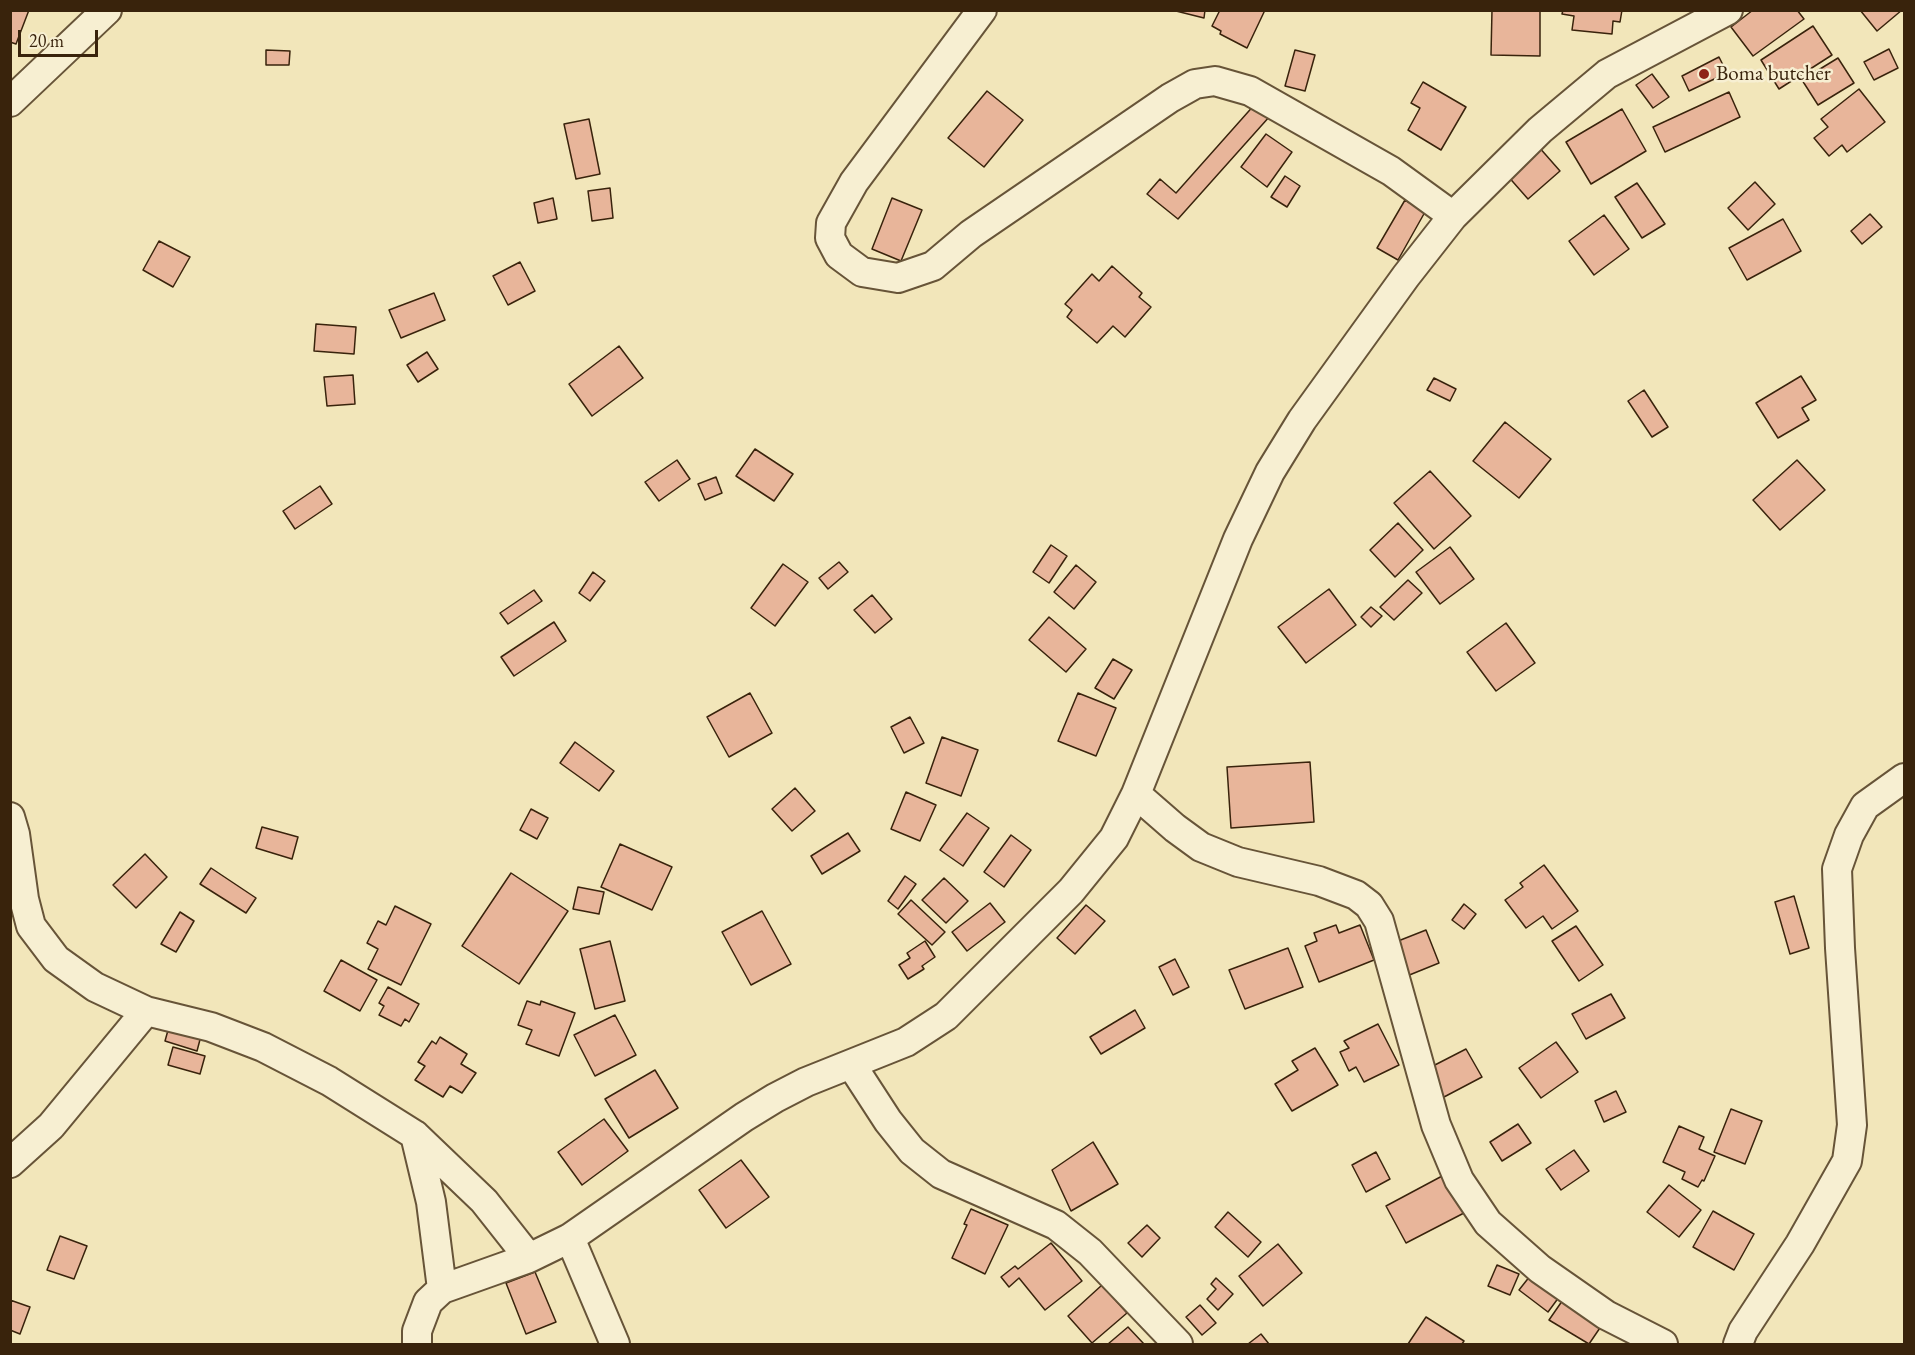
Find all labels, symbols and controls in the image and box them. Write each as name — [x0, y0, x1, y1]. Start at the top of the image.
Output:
scale bar — [21, 18, 100, 56]
text: 20 m — [29, 29, 64, 52]
place label: Boma butcher — [1716, 61, 1831, 87]
marker: Boma butcher — [1697, 67, 1711, 81]

